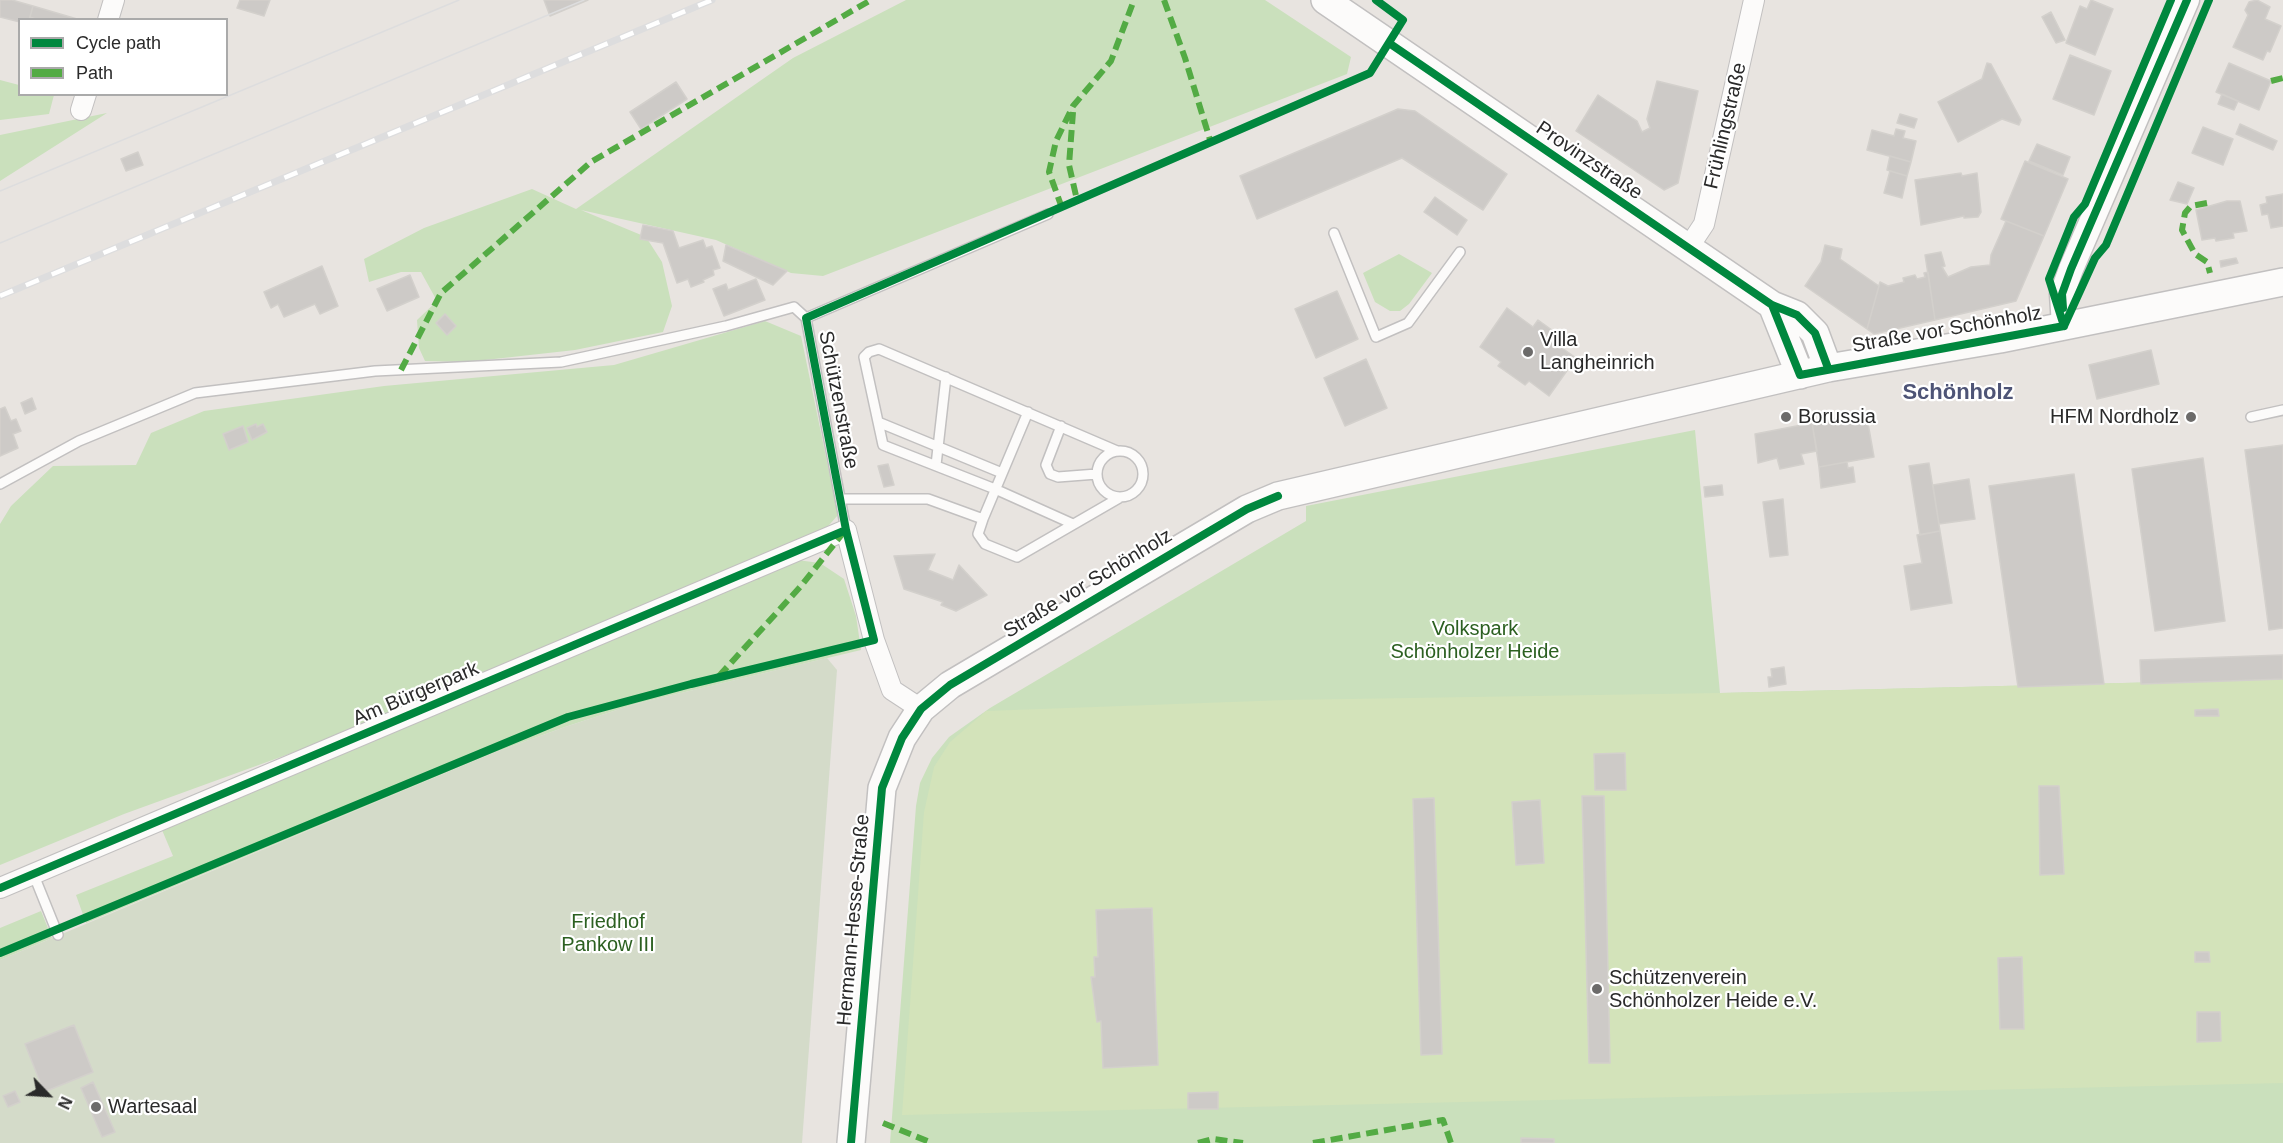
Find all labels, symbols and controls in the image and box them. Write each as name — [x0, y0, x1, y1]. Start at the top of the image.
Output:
legend — [18, 18, 228, 96]
text: Cycle path — [76, 33, 161, 53]
street label: Frühlingstraße — [1700, 60, 1752, 192]
text: Path — [76, 63, 113, 83]
street label: Provinzstraße — [1531, 117, 1647, 205]
street label: Straße vor Schönholz — [1850, 301, 2044, 359]
place label: Villa Langheinrich — [1540, 328, 1655, 375]
street label: Schützenstraße — [813, 329, 863, 471]
marker: Villa Langheinrich — [1521, 345, 1535, 359]
district label: Schönholz — [1902, 380, 2014, 406]
place label: Borussia — [1798, 405, 1876, 429]
place label: HFM Nordholz — [2050, 405, 2179, 429]
marker: Borussia — [1779, 410, 1793, 424]
marker: HFM Nordholz — [2184, 410, 2198, 424]
street label: Straße vor Schönholz — [999, 524, 1177, 644]
park label: Volkspark Schönholzer Heide — [1391, 617, 1559, 664]
street label: Am Bürgerpark — [349, 657, 483, 731]
street label: Hermann-Hesse-Straße — [833, 813, 875, 1027]
park label: Friedhof Pankow III — [561, 910, 655, 957]
place label: Schützenverein Schönholzer Heide e.V. — [1609, 966, 1817, 1013]
marker: Schützenverein Schönholzer Heide e.V. — [1590, 982, 1604, 996]
north arrow — [18, 1065, 78, 1125]
text: N — [55, 1094, 75, 1112]
place label: Wartesaal — [108, 1095, 197, 1119]
marker: Wartesaal — [89, 1100, 103, 1114]

